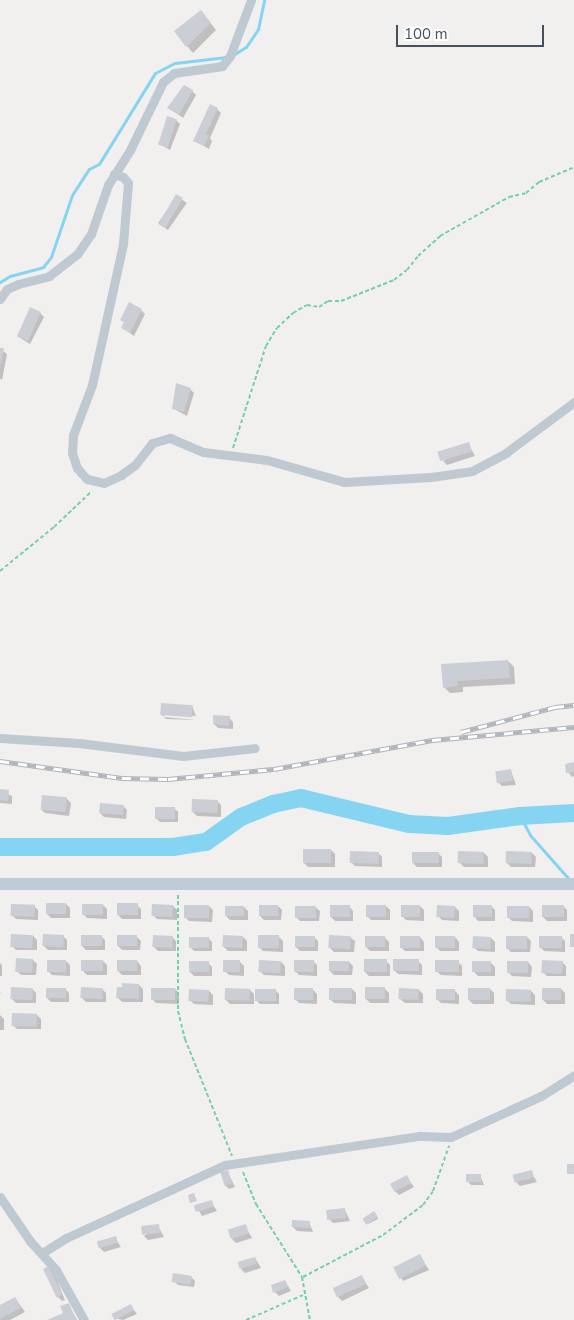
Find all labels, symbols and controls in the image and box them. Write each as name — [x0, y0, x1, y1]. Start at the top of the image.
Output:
scale bar — [399, 15, 546, 47]
text: 100 m — [404, 24, 448, 44]

